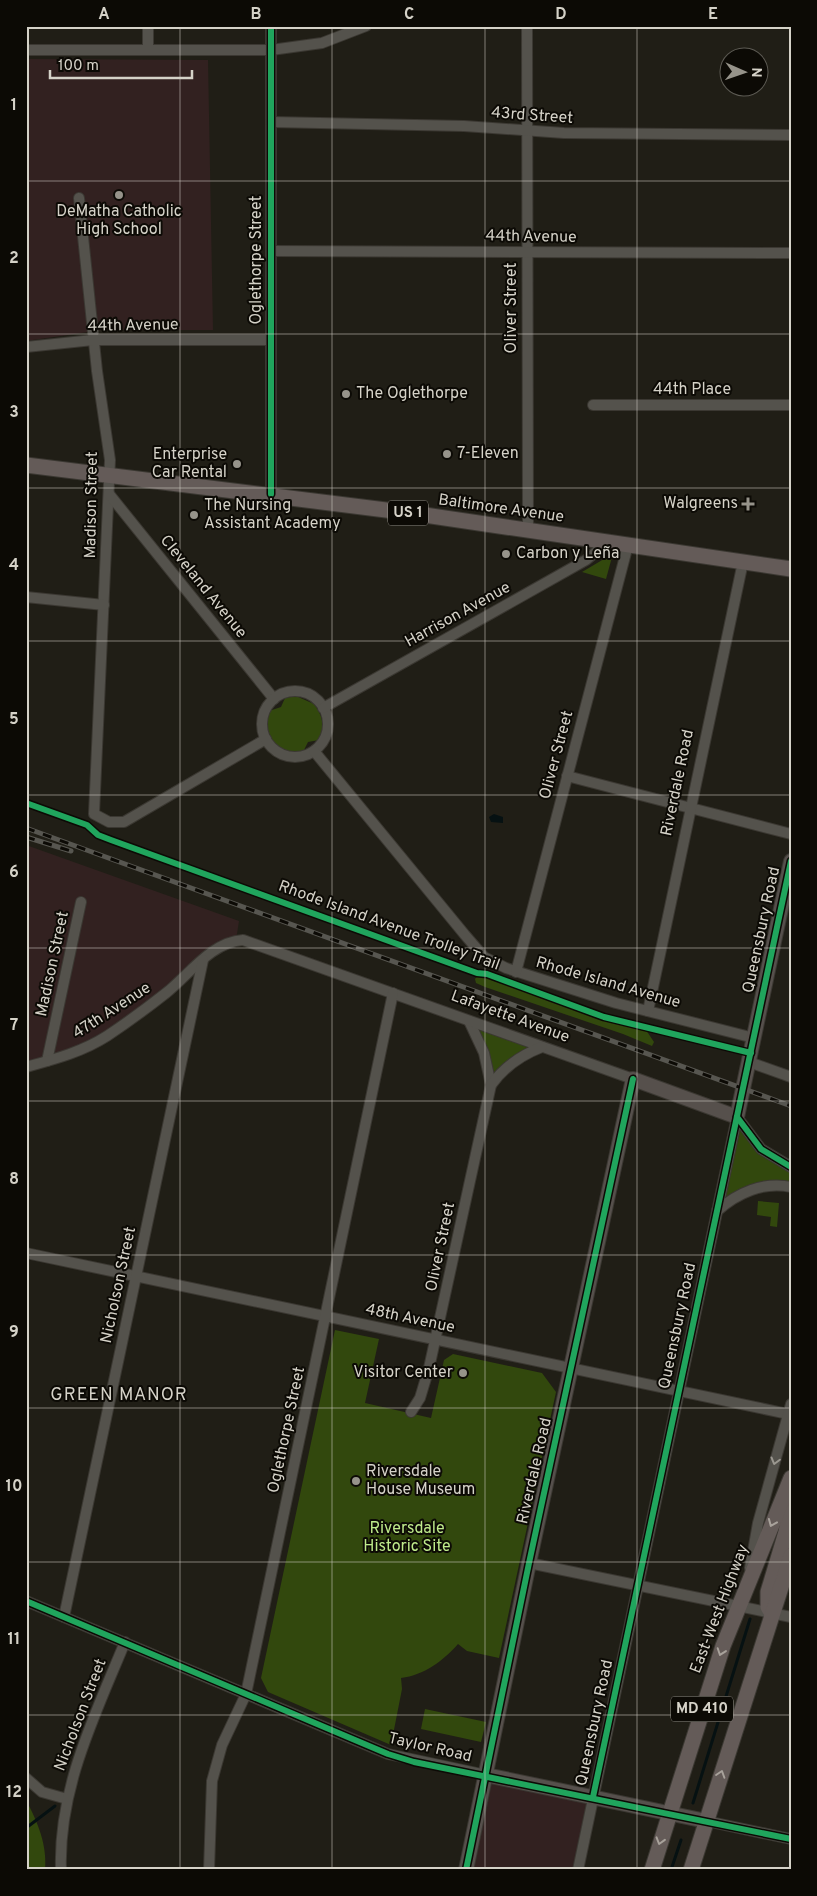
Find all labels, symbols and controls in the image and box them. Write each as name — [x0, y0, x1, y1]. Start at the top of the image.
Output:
text: A — [98, 5, 110, 25]
text: B — [250, 5, 262, 25]
text: C — [404, 5, 414, 25]
text: D — [555, 5, 567, 25]
text: E — [708, 5, 718, 25]
scale bar — [50, 48, 192, 80]
north arrow — [720, 48, 770, 98]
text: 100 m — [58, 57, 99, 76]
text: N — [747, 67, 764, 78]
text: 1 — [11, 96, 17, 116]
street label: 43rd Street — [490, 103, 574, 129]
marker: DeMatha Catholic High School — [113, 189, 125, 201]
street label: Oglethorpe Street — [247, 196, 267, 324]
place label: DeMatha Catholic High School — [56, 202, 182, 240]
street label: 44th Avenue — [485, 226, 577, 248]
text: 2 — [9, 249, 19, 269]
street label: Oliver Street — [502, 263, 522, 353]
street label: 44th Avenue — [87, 315, 179, 337]
street label: 44th Place — [653, 380, 731, 400]
place label: The Oglethorpe — [356, 384, 468, 404]
marker: The Oglethorpe — [340, 388, 352, 400]
text: 3 — [9, 403, 19, 423]
place label: 7-Eleven — [457, 444, 519, 464]
place label: Enterprise Car Rental — [152, 445, 227, 483]
marker: 7-Eleven — [441, 448, 453, 460]
street label: Madison Street — [81, 451, 103, 559]
marker: Enterprise Car Rental — [231, 458, 243, 470]
street label: Baltimore Avenue — [437, 490, 565, 528]
place label: Walgreens — [663, 494, 738, 514]
place label: The Nursing Assistant Academy — [204, 496, 341, 534]
marker: Walgreens — [742, 498, 754, 510]
road number: US 1 — [388, 500, 428, 526]
marker: The Nursing Assistant Academy — [188, 509, 200, 521]
street label: Cleveland Avenue — [155, 531, 251, 643]
place label: Carbon y Leña — [516, 544, 619, 564]
marker: Carbon y Leña — [500, 548, 512, 560]
text: 4 — [9, 556, 19, 576]
street label: Harrison Avenue — [402, 578, 514, 652]
street label: Oliver Street — [536, 709, 578, 801]
text: 5 — [9, 710, 19, 730]
street label: Riverdale Road — [657, 728, 699, 838]
text: 6 — [9, 863, 19, 883]
street label: Queensbury Road — [739, 865, 785, 995]
street label: Rhode Island Avenue Trolley Trail — [275, 877, 503, 975]
street label: Madison Street — [32, 910, 74, 1018]
street label: Rhode Island Avenue — [533, 953, 683, 1013]
street label: 47th Avenue — [69, 978, 155, 1044]
street label: Lafayette Avenue — [448, 986, 572, 1048]
text: 7 — [10, 1016, 18, 1036]
text: 8 — [9, 1170, 19, 1190]
street label: Oliver Street — [422, 1200, 460, 1294]
street label: Nicholson Street — [97, 1225, 141, 1345]
street label: Queensbury Road — [655, 1261, 701, 1391]
street label: 48th Avenue — [364, 1300, 456, 1338]
text: 9 — [9, 1323, 19, 1343]
place label: Visitor Center — [353, 1363, 453, 1383]
street label: Oglethorpe Street — [264, 1365, 310, 1495]
marker: Visitor Center — [457, 1367, 469, 1379]
district label: GREEN MANOR — [50, 1384, 188, 1407]
street label: Riverdale Road — [513, 1416, 557, 1526]
one-way arrow — [770, 1456, 781, 1465]
place label: Riversdale House Museum — [366, 1462, 475, 1500]
marker: Riversdale House Museum — [350, 1475, 362, 1487]
text: 10 — [6, 1477, 22, 1497]
one-way arrow — [767, 1518, 778, 1527]
park label: Riversdale Historic Site — [363, 1519, 451, 1557]
street label: East-West Highway — [686, 1542, 754, 1676]
text: 11 — [8, 1630, 20, 1650]
one-way arrow — [717, 1648, 727, 1656]
street label: Nicholson Street — [50, 1656, 112, 1774]
street label: Queensbury Road — [572, 1658, 618, 1788]
road number: MD 410 — [671, 1696, 733, 1722]
street label: Taylor Road — [386, 1729, 474, 1767]
one-way arrow — [715, 1771, 725, 1779]
text: 12 — [6, 1783, 22, 1803]
one-way arrow — [656, 1837, 666, 1845]

